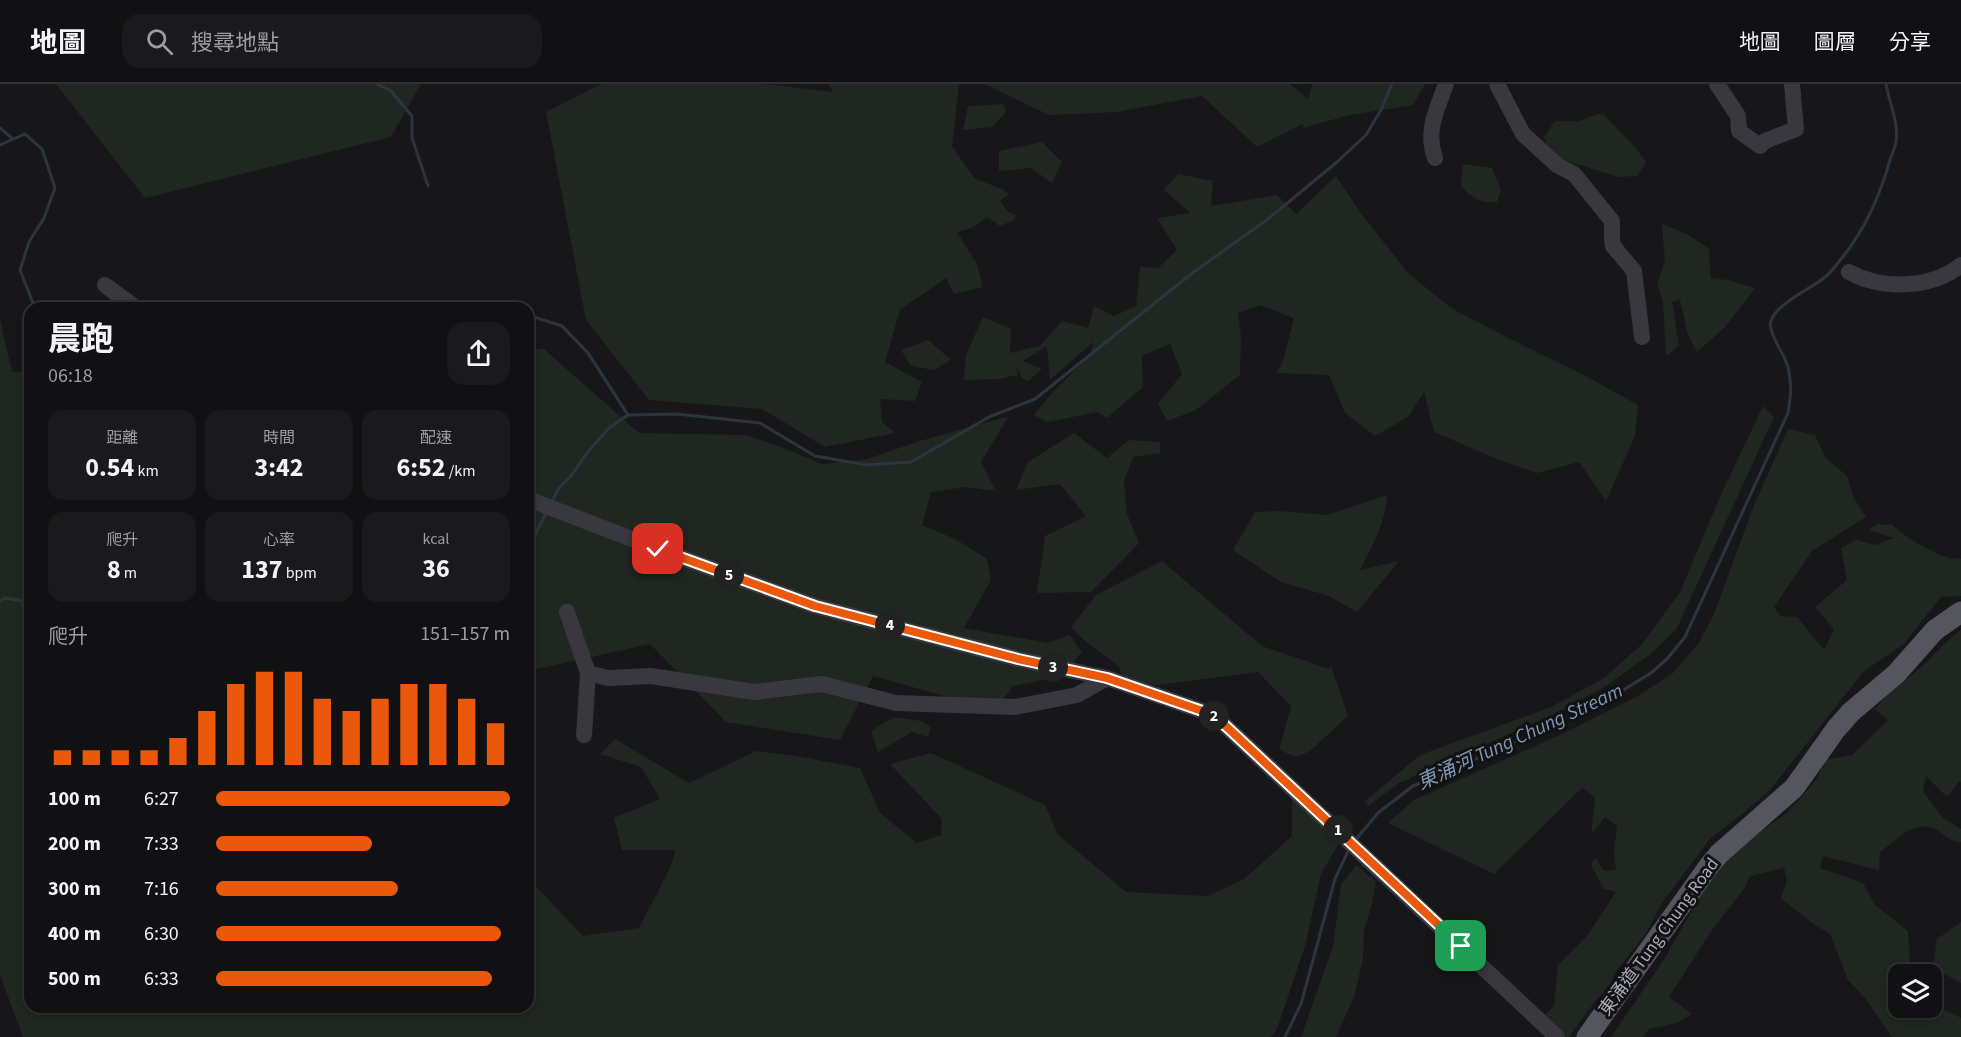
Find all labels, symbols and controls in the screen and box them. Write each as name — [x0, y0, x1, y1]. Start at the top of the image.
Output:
search box — [122, 14, 542, 68]
text: 地圖 — [30, 23, 86, 63]
icon: search — [143, 25, 176, 58]
text: 搜尋地點 — [191, 27, 279, 59]
text: 地圖 — [1739, 27, 1781, 57]
text: 圖層 — [1814, 27, 1856, 57]
text: 分享 — [1889, 27, 1931, 57]
text: 晨跑 — [48, 316, 114, 363]
button: share — [447, 322, 510, 385]
text: 06:18 — [48, 362, 93, 390]
text: 距離 — [106, 427, 138, 449]
text: 時間 — [263, 427, 295, 449]
text: 配速 — [420, 427, 452, 449]
text: 0.54 — [85, 449, 134, 486]
text: 3:42 — [255, 449, 303, 486]
text: 6:52 — [397, 449, 446, 486]
text: km — [134, 460, 159, 482]
text: /km — [446, 460, 475, 482]
pin — [632, 523, 683, 574]
text: kcal — [423, 528, 449, 550]
text: 爬升 — [106, 529, 138, 551]
text: 心率 — [263, 529, 295, 551]
icon: check — [641, 532, 674, 565]
text: 36 — [422, 550, 450, 587]
text: 8 — [107, 551, 121, 588]
text: 137 — [241, 551, 282, 588]
pin: 5 — [714, 560, 744, 590]
text: m — [121, 562, 137, 584]
text: bpm — [282, 562, 317, 584]
text: 5 — [725, 564, 733, 586]
pin: 4 — [875, 610, 905, 640]
text: 4 — [886, 614, 894, 636]
text: 151–157 m — [420, 620, 510, 648]
text: 爬升 — [48, 623, 88, 651]
pin: 3 — [1038, 652, 1068, 682]
text: 3 — [1049, 656, 1057, 678]
water label: 東涌河 Tung Chung Stream — [1412, 677, 1628, 797]
pin: 2 — [1199, 701, 1229, 731]
text: 2 — [1210, 705, 1218, 727]
text: 100 m — [48, 785, 101, 813]
text: 6:27 — [144, 785, 179, 813]
pin: 1 — [1323, 815, 1353, 845]
text: 1 — [1334, 819, 1342, 841]
text: 200 m — [48, 830, 101, 858]
text: 7:33 — [144, 830, 179, 858]
street label: 東涌道 Tung Chung Road — [1593, 853, 1725, 1021]
text: 300 m — [48, 875, 101, 903]
text: 7:16 — [144, 875, 179, 903]
text: 400 m — [48, 920, 101, 948]
text: 6:30 — [144, 920, 179, 948]
pin — [1435, 920, 1486, 971]
icon: arrive — [1444, 929, 1477, 962]
map controls — [1888, 964, 1942, 1018]
button: layers — [1888, 964, 1942, 1018]
text: 500 m — [48, 965, 101, 993]
text: 6:33 — [144, 965, 179, 993]

